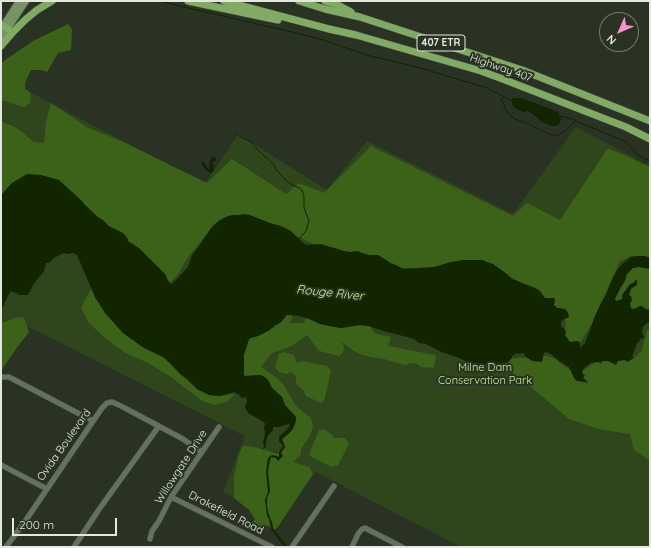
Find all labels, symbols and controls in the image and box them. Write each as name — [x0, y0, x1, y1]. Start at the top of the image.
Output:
north arrow — [599, 12, 639, 52]
text: N — [603, 32, 619, 48]
road number: 407 ETR — [417, 35, 465, 51]
street label: Highway 407 — [468, 51, 534, 85]
water label: Rouge River — [296, 282, 364, 304]
park label: Milne Dam Conservation Park — [438, 361, 532, 387]
street label: Ovida Boulevard — [34, 407, 94, 483]
street label: Willowgate Drive — [152, 427, 210, 507]
street label: Drakefield Road — [186, 488, 266, 538]
scale bar — [14, 510, 119, 536]
text: 200 m — [19, 517, 54, 532]

